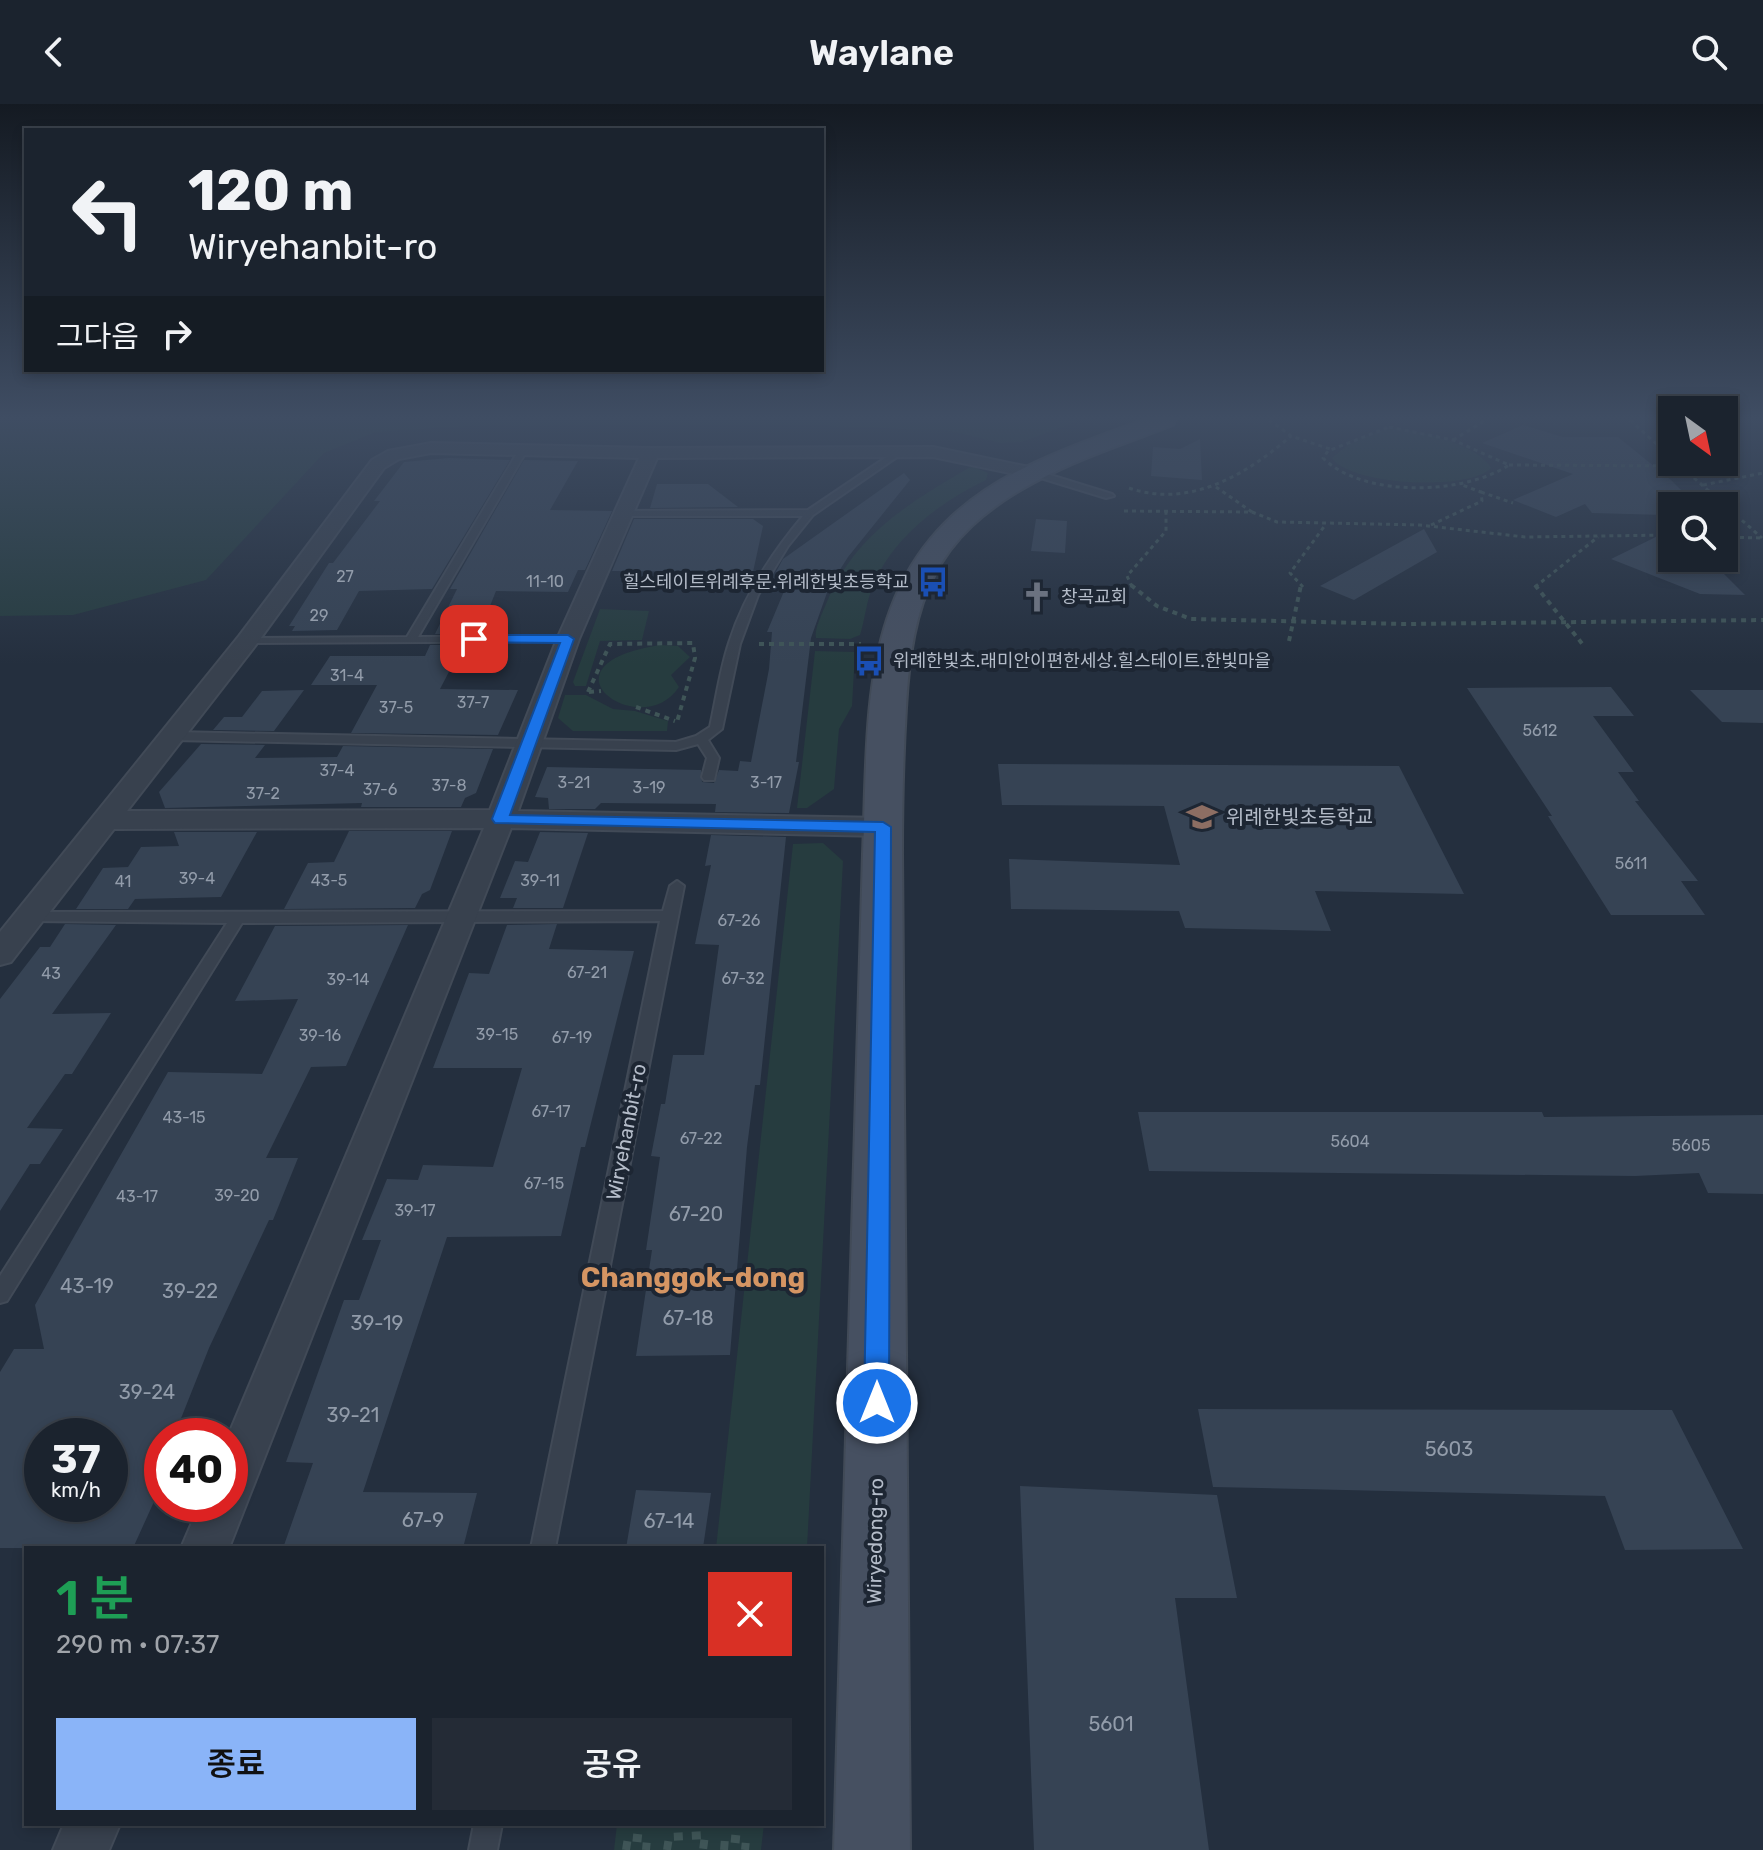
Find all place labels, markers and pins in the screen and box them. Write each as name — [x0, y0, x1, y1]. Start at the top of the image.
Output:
bus stop icon: 힐스테이트위례후문.위례한빛초등학교 — [916, 565, 950, 599]
place label: 힐스테이트위례후문.위례한빛초등학교 — [623, 571, 909, 593]
church icon: 창곡교회 — [1020, 580, 1054, 614]
place label: 창곡교회 — [1061, 586, 1127, 608]
pin — [440, 605, 508, 673]
bus stop icon: 위례한빛초.래미안이편한세상.힐스테이트.한빛마을 — [852, 644, 886, 678]
place label: 위례한빛초.래미안이편한세상.힐스테이트.한빛마을 — [893, 650, 1271, 672]
school or university icon: 위례한빛초등학교 — [1185, 800, 1219, 834]
place label: 위례한빛초등학교 — [1226, 805, 1373, 829]

